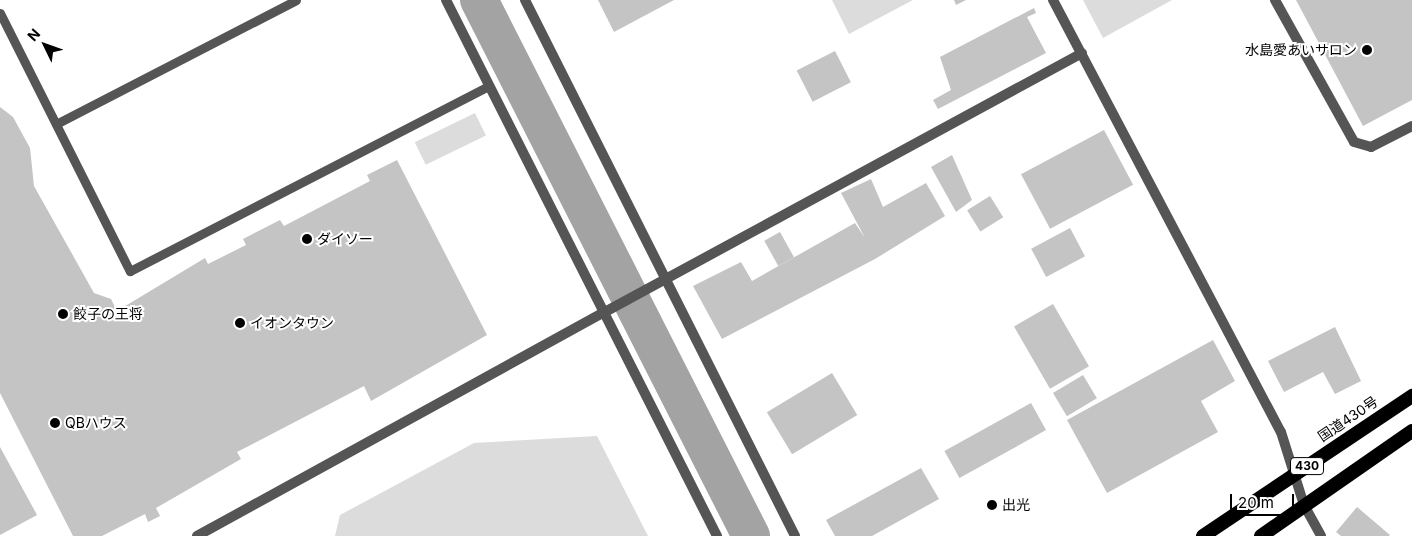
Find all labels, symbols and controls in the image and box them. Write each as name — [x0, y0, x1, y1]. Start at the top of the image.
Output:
north arrow — [20, 20, 70, 70]
text: N — [24, 25, 43, 44]
place label: 水島愛あいサロン — [1245, 42, 1357, 58]
marker: 水島愛あいサロン — [1361, 44, 1373, 56]
place label: ダイソー — [317, 231, 373, 247]
marker: ダイソー — [301, 233, 313, 245]
place label: 餃子の王将 — [73, 306, 143, 322]
marker: 餃子の王将 — [57, 308, 69, 320]
place label: イオンタウン — [250, 315, 334, 331]
marker: イオンタウン — [234, 317, 246, 329]
street label: 国道430号 — [1315, 393, 1381, 445]
place label: QBハウス — [65, 415, 127, 431]
marker: QBハウス — [49, 417, 61, 429]
road number: 430 — [1290, 456, 1324, 476]
scale bar — [1232, 484, 1296, 516]
text: 20 m — [1238, 493, 1274, 512]
place label: 出光 — [1002, 497, 1030, 513]
marker: 出光 — [986, 499, 998, 511]

